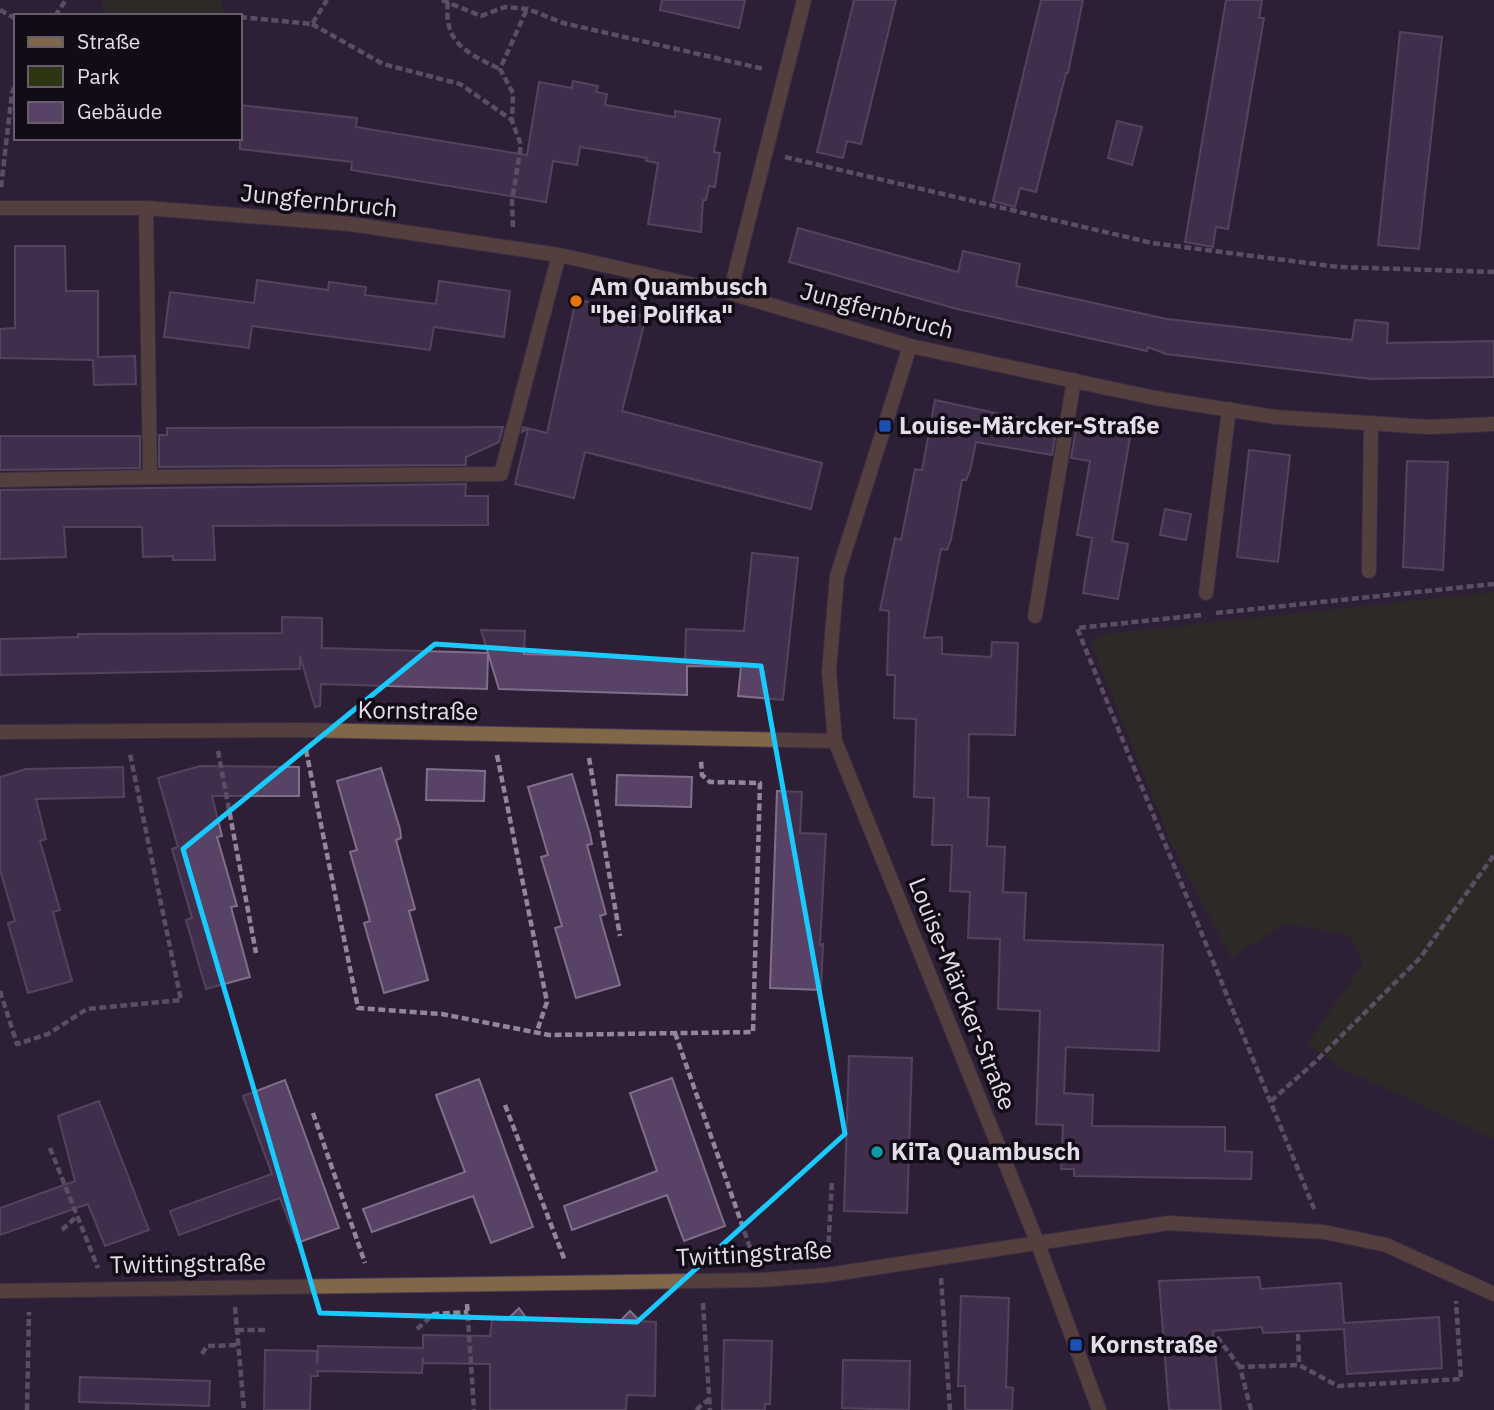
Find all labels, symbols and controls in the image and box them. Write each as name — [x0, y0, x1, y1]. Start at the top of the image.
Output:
legend — [14, 14, 242, 140]
text: Straße — [77, 27, 140, 55]
text: Park — [77, 62, 120, 90]
text: Gebäude — [77, 97, 162, 125]
street label: Jungfernbruch — [239, 176, 399, 224]
place label: Am Quambusch "bei Polifka" — [590, 270, 768, 330]
street label: Jungfernbruch — [797, 274, 957, 346]
marker: Am Quambusch "bei Polifka" — [568, 293, 584, 309]
place label: Louise-Märcker-Straße — [899, 409, 1160, 441]
marker: Louise-Märcker-Straße — [877, 418, 893, 434]
street label: Kornstraße — [357, 693, 479, 727]
street label: Louise-Märcker-Straße — [902, 873, 1024, 1115]
place label: KiTa Quambusch — [891, 1135, 1080, 1167]
marker: KiTa Quambusch — [869, 1144, 885, 1160]
street label: Twittingstraße — [675, 1233, 833, 1273]
street label: Twittingstraße — [110, 1246, 266, 1280]
place label: Kornstraße — [1090, 1328, 1218, 1360]
marker: Kornstraße — [1068, 1337, 1084, 1353]

